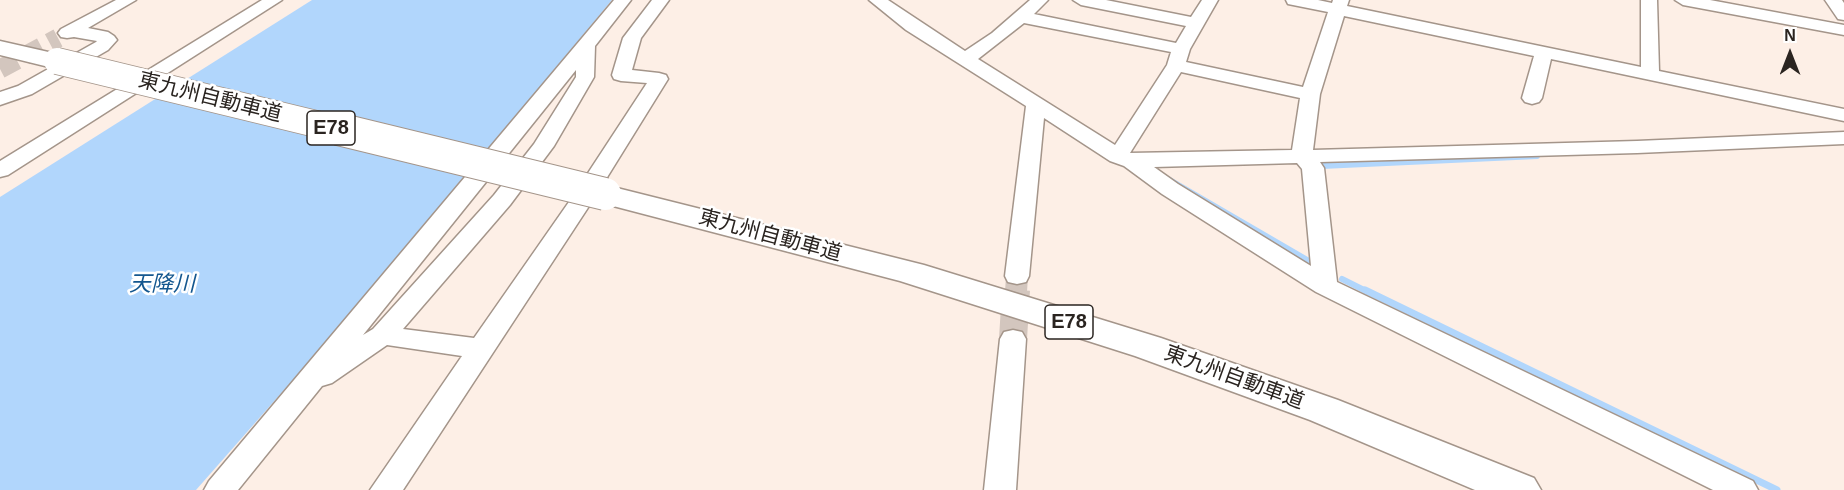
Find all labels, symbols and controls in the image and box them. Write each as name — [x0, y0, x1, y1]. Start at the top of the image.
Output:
north arrow — [1760, 24, 1820, 84]
text: N — [1784, 27, 1796, 44]
street label: 東九州自動車道 — [136, 68, 284, 128]
road number: E78 — [307, 111, 355, 145]
street label: 東九州自動車道 — [696, 205, 844, 267]
water label: 天降川 — [129, 272, 195, 298]
road number: E78 — [1045, 305, 1093, 339]
street label: 東九州自動車道 — [1161, 341, 1307, 415]

